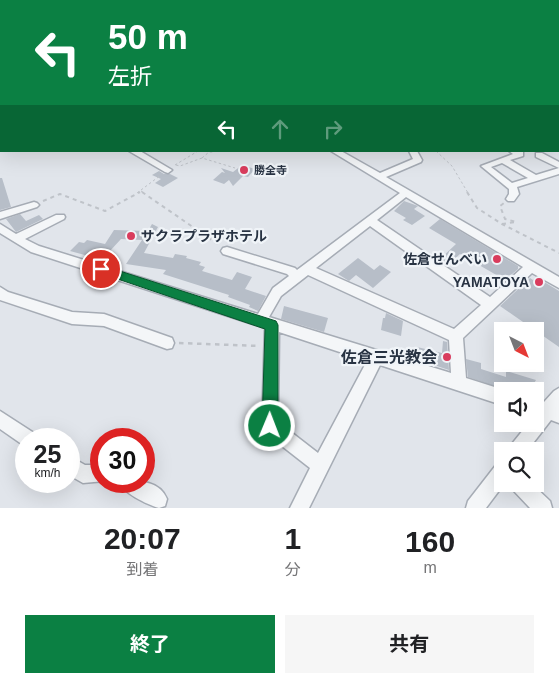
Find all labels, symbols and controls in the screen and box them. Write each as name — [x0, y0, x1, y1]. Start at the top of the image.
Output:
text: 50 m — [108, 17, 188, 56]
icon: left — [25, 20, 90, 85]
text: 左折 — [108, 64, 152, 89]
icon: left — [213, 115, 241, 143]
icon: ahead — [266, 115, 294, 143]
icon: right — [319, 115, 347, 143]
marker: 勝全寺 — [238, 164, 250, 176]
place label: 勝全寺 — [254, 164, 287, 176]
place label: サクラプラザホテル — [141, 228, 267, 244]
marker: サクラプラザホテル — [125, 230, 137, 242]
pin — [80, 248, 122, 290]
place label: 佐倉せんべい — [403, 251, 487, 267]
marker: 佐倉せんべい — [491, 253, 503, 265]
icon: arrive — [87, 255, 115, 283]
place label: YAMATOYA — [453, 274, 529, 290]
marker: YAMATOYA — [533, 276, 545, 288]
north arrow — [494, 322, 544, 372]
map controls — [494, 322, 544, 492]
place label: 佐倉三光教会 — [340, 349, 437, 366]
marker: 佐倉三光教会 — [441, 351, 453, 363]
button: sound — [494, 382, 544, 432]
position arrow — [243, 399, 295, 451]
speed limit sign: 30 — [90, 428, 155, 493]
text: 25 — [34, 440, 61, 468]
button: search — [494, 442, 544, 492]
text: km/h — [34, 466, 61, 480]
text: 20:07 — [104, 522, 181, 555]
text: 1 — [284, 522, 301, 555]
text: 160 — [405, 525, 455, 558]
text: m — [423, 559, 437, 576]
text: 到着 — [126, 561, 158, 578]
text: 分 — [285, 561, 301, 578]
button: 終了 — [25, 615, 275, 673]
button: 共有 — [285, 615, 534, 673]

